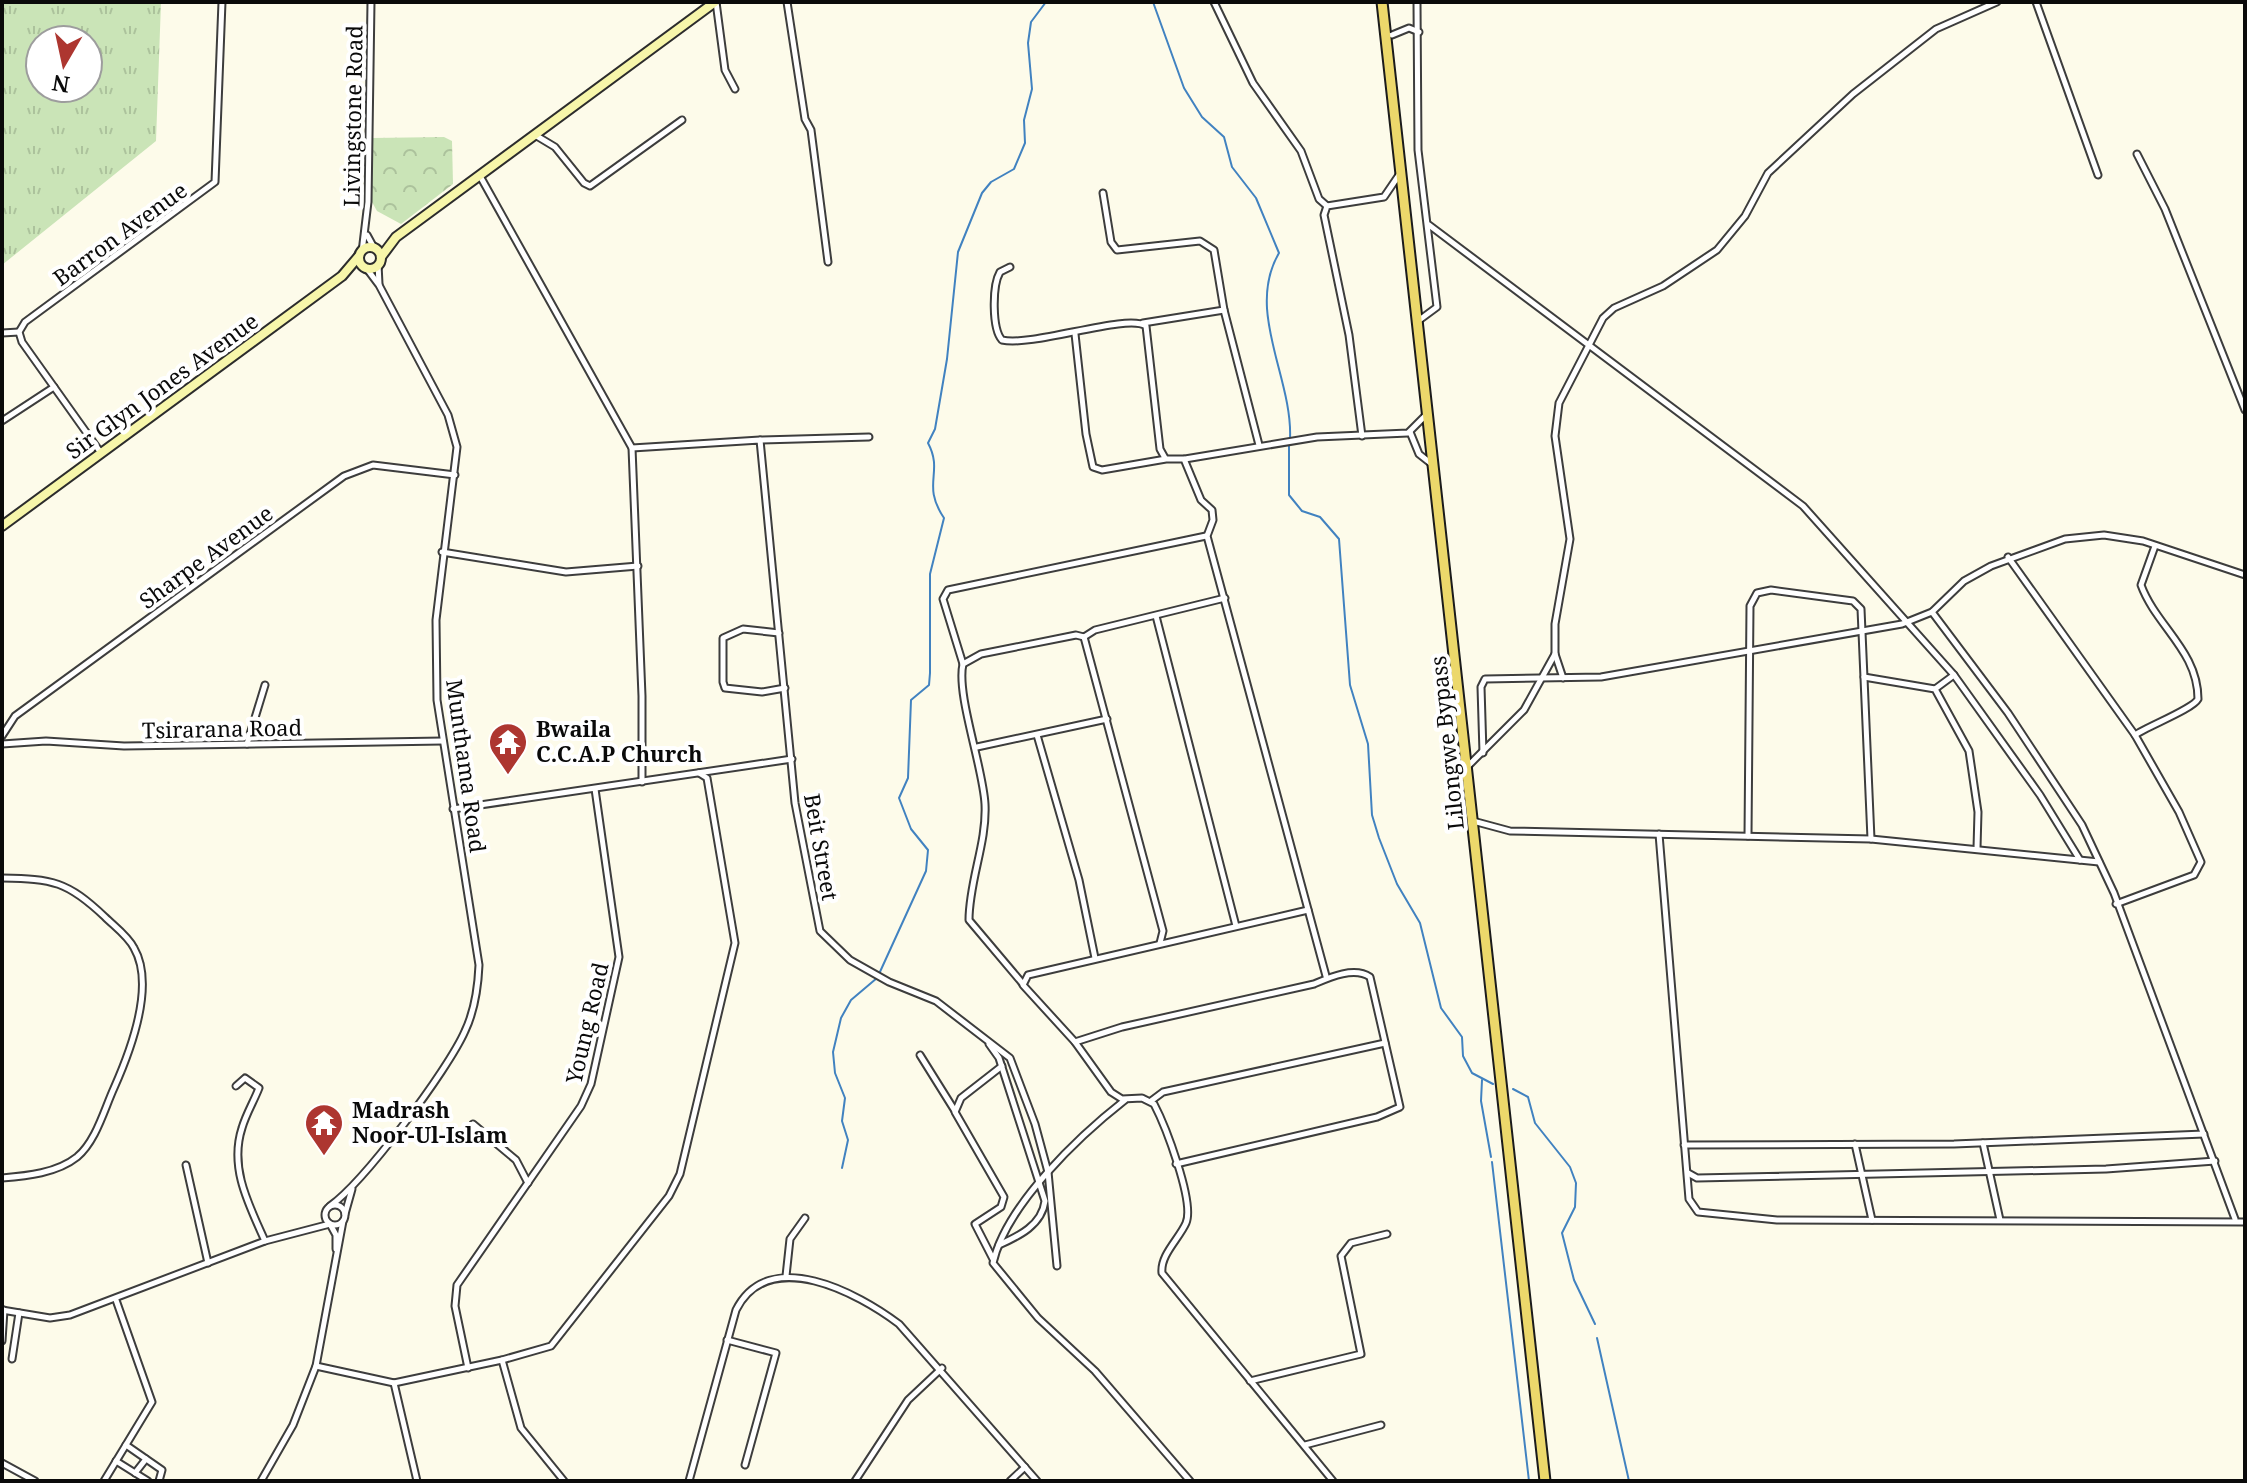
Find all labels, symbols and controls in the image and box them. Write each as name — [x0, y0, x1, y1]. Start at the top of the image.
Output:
north arrow — [24, 24, 104, 104]
street label: Livingstone Road — [335, 24, 369, 207]
text: N — [50, 69, 72, 101]
street label: Barron Avenue — [46, 174, 192, 292]
street label: Sir Glyn Jones Avenue — [59, 305, 264, 465]
street label: Sharpe Avenue — [133, 498, 278, 615]
street label: Lilongwe Bypass — [1422, 655, 1470, 832]
street label: Munthama Road — [440, 677, 494, 855]
street label: Tsirarana Road — [142, 712, 303, 744]
place label: Bwaila C.C.A.P Church — [536, 713, 703, 768]
temple icon: Bwaila C.C.A.P Church — [487, 721, 529, 776]
street label: Beit Street — [798, 791, 846, 903]
street label: Young Road — [557, 959, 615, 1087]
place label: Madrash Noor-Ul-Islam — [352, 1094, 508, 1149]
temple icon: Madrash Noor-Ul-Islam — [303, 1102, 345, 1157]

